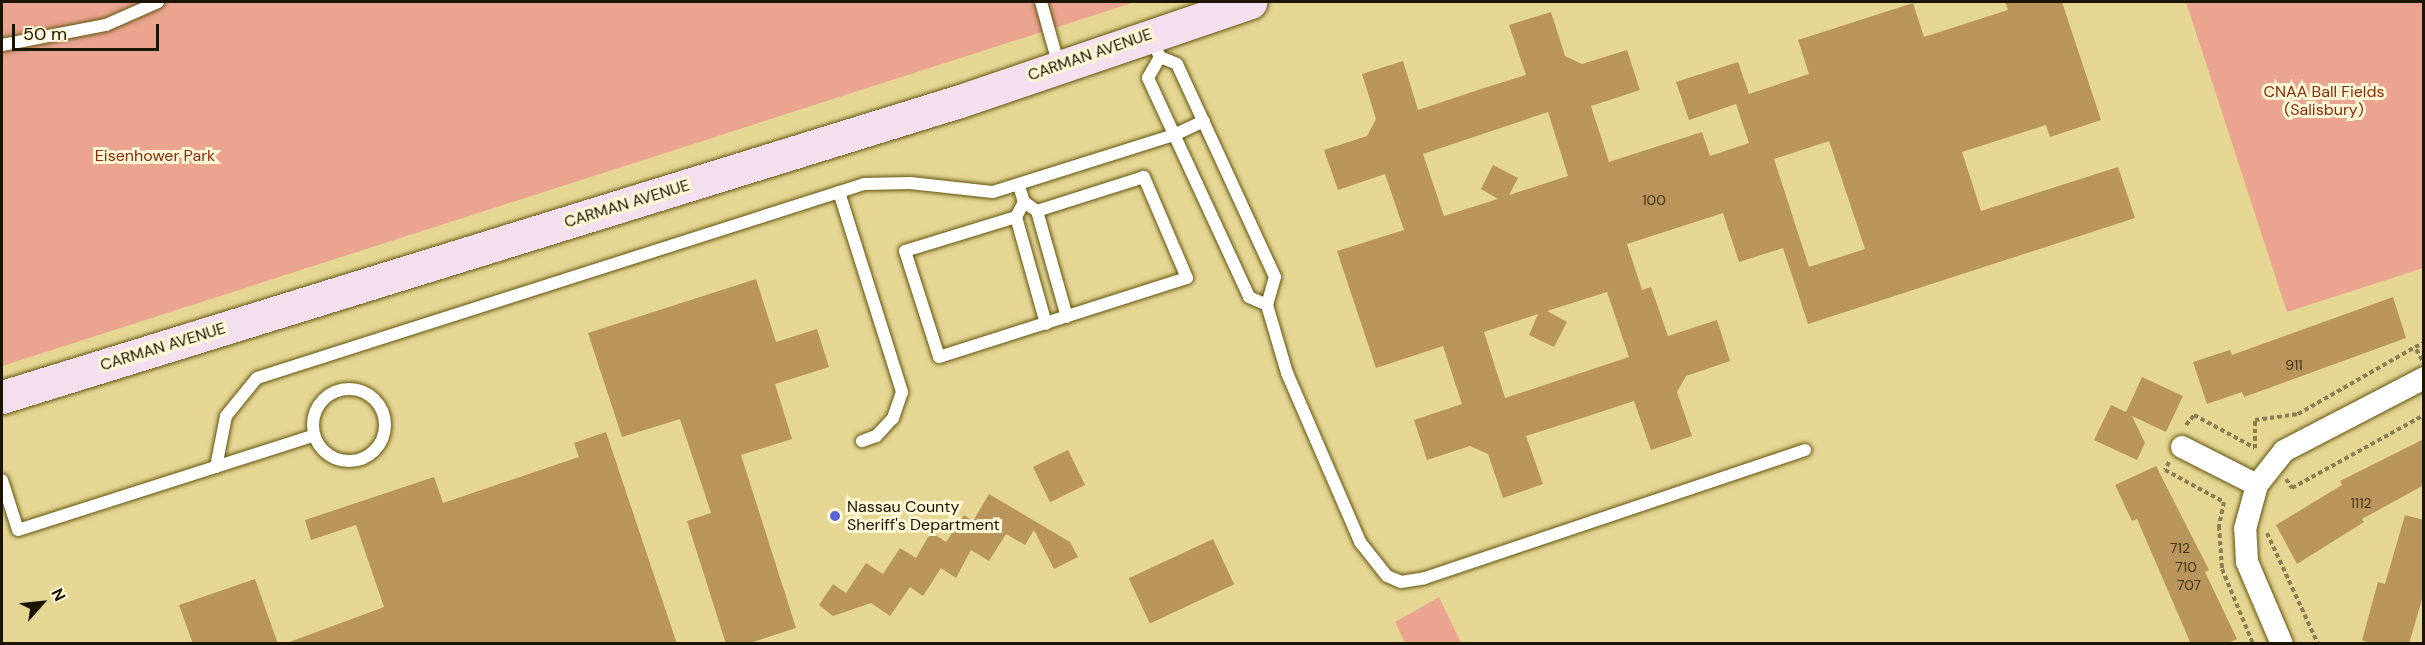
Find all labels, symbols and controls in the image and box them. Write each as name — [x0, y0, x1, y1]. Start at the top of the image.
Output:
scale bar — [15, 12, 162, 50]
text: 50 m — [23, 22, 67, 46]
street label: CARMAN AVENUE — [1025, 25, 1155, 85]
park label: CNAA Ball Fields (Salisbury) — [2264, 82, 2384, 120]
park label: Eisenhower Park — [95, 146, 215, 166]
street label: CARMAN AVENUE — [562, 176, 692, 232]
house number: 100 — [1642, 192, 1666, 208]
street label: CARMAN AVENUE — [98, 319, 228, 375]
house number: 911 — [2285, 357, 2303, 373]
house number: 1112 — [2350, 495, 2372, 511]
place label: Nassau County Sheriff's Department — [847, 497, 1000, 535]
marker: Nassau County Sheriff's Department — [828, 509, 842, 523]
house number: 712 — [2170, 540, 2190, 556]
house number: 710 — [2175, 559, 2197, 575]
north arrow — [12, 573, 72, 633]
house number: 707 — [2177, 577, 2201, 593]
text: N — [46, 585, 70, 605]

